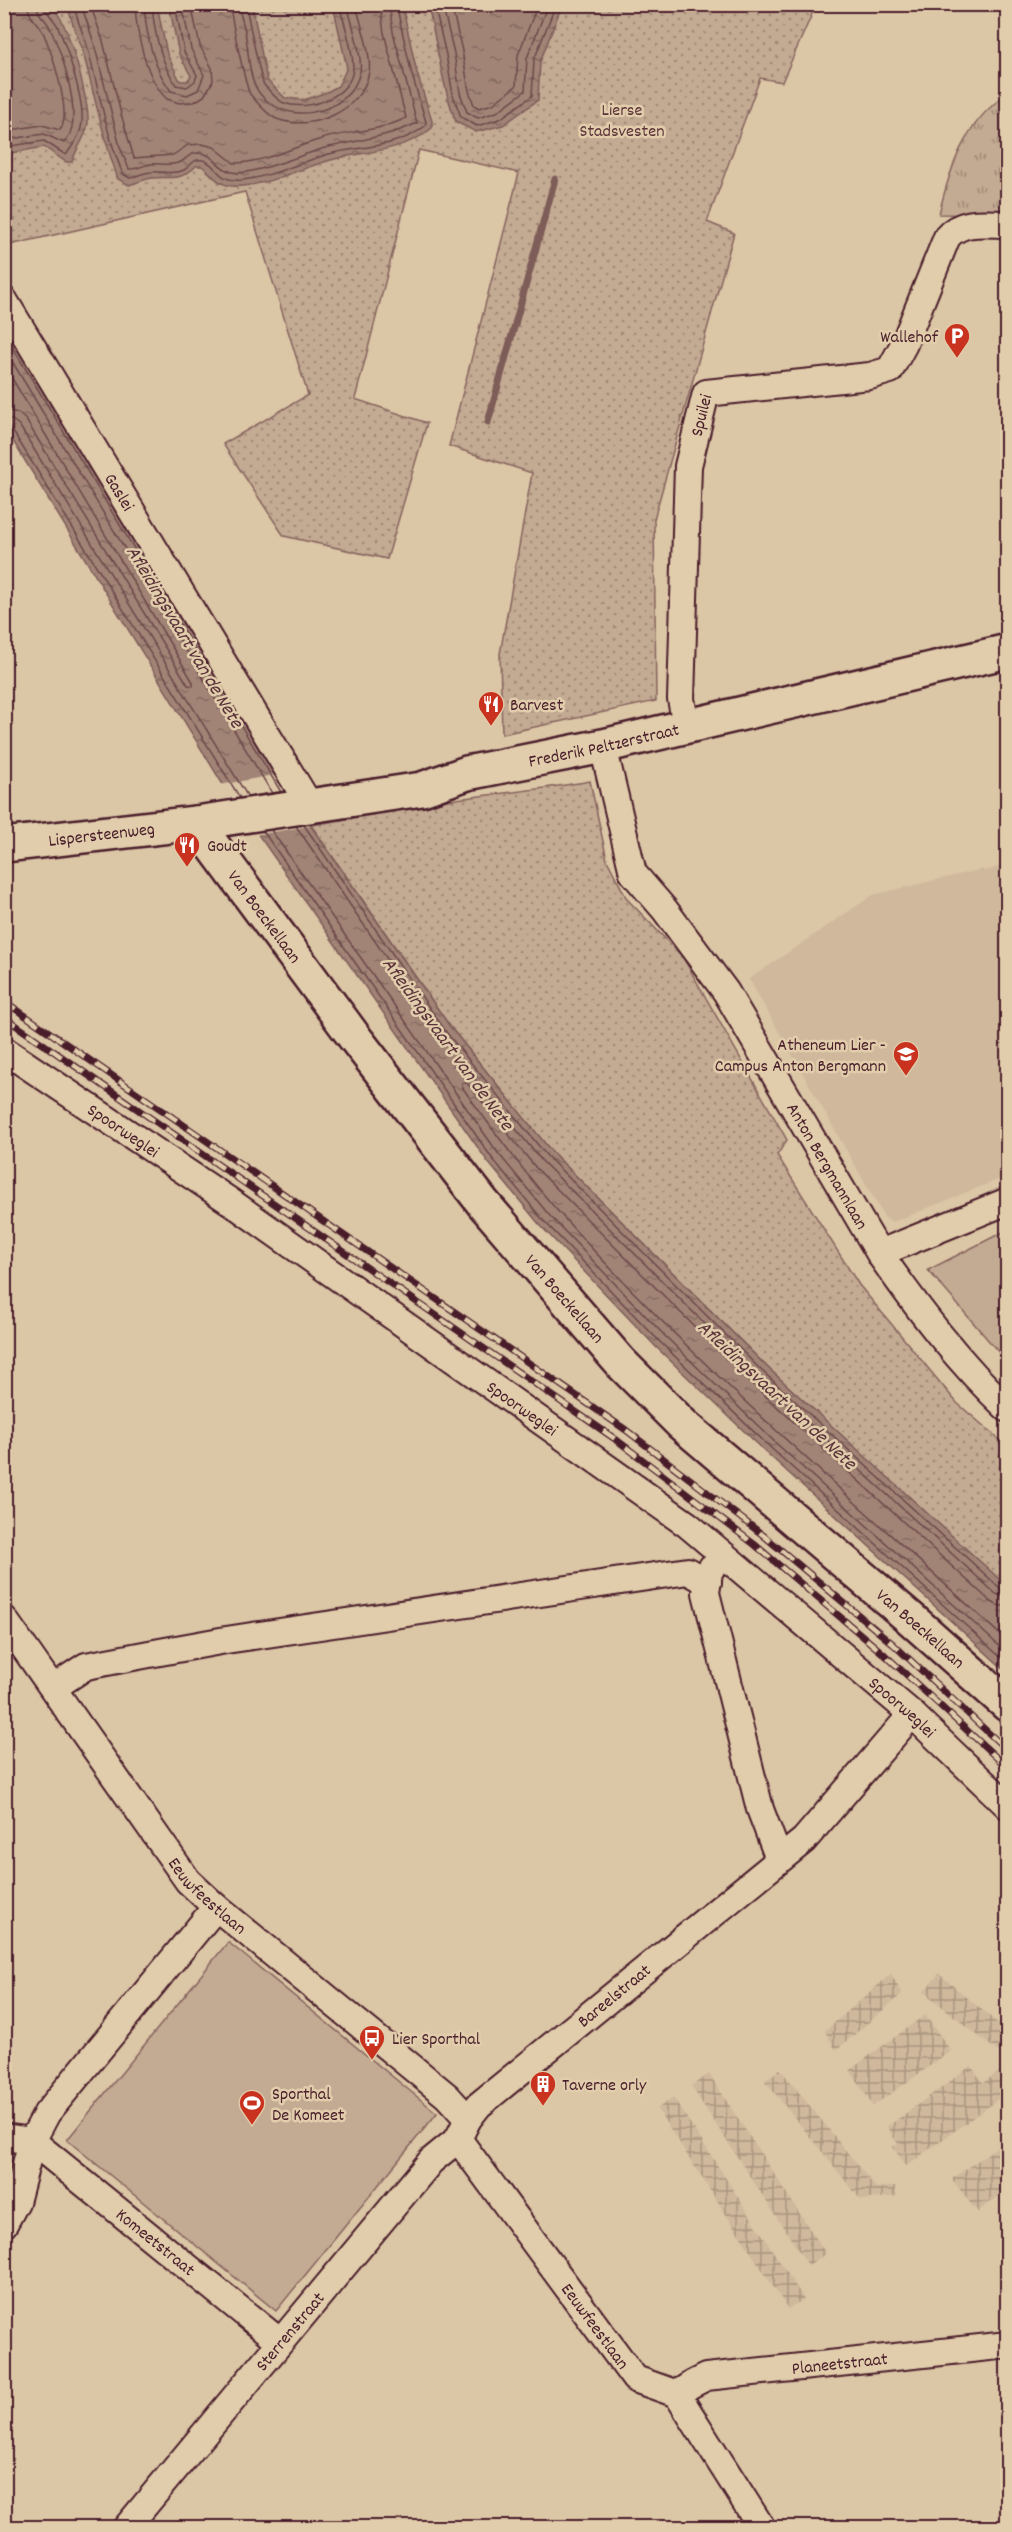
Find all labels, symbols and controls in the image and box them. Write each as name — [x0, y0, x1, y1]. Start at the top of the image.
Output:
park label: Lierse Stadsvesten — [580, 99, 664, 145]
parking icon: Wallehof — [942, 321, 972, 359]
place label: Wallehof — [880, 326, 939, 351]
street label: Spuilei — [686, 392, 720, 439]
street label: Gaslei — [97, 469, 139, 517]
water label: Afleidingsvaart van de Nete — [118, 541, 250, 735]
restaurant icon: Barvest — [476, 689, 506, 727]
place label: Barvest — [510, 694, 564, 719]
street label: Frederik Peltzerstraat — [527, 718, 682, 776]
street label: Lispersteenweg — [47, 818, 156, 855]
restaurant icon: Goudt — [172, 830, 202, 868]
place label: Goudt — [207, 835, 247, 860]
street label: Van Boeckellaan — [220, 866, 306, 970]
water label: Afleidingsvaart van de Nete — [374, 952, 520, 1138]
place label: Atheneum Lier - Campus Anton Bergmann — [715, 1034, 886, 1080]
school or university icon: Atheneum Lier - Campus Anton Bergmann — [891, 1039, 921, 1077]
street label: Spoorweglei — [81, 1099, 163, 1165]
street label: Anton Bergmannlaan — [779, 1099, 873, 1235]
street label: Van Boeckellaan — [518, 1250, 609, 1350]
water label: Afleidingsvaart van de Nete — [690, 1315, 863, 1478]
street label: Spoorweglei — [480, 1376, 562, 1444]
street label: Van Boeckellaan — [870, 1584, 969, 1676]
street label: Spoorweglei — [862, 1672, 940, 1745]
street label: Eeuwfeestlaan — [160, 1853, 250, 1942]
street label: Bareelstraat — [573, 1959, 658, 2035]
bus stop icon: Lier Sporthal — [357, 2023, 387, 2061]
place label: Lier Sporthal — [392, 2028, 481, 2053]
building icon: Taverne orly — [528, 2069, 558, 2107]
place label: Taverne orly — [562, 2074, 647, 2099]
place label: Sporthal De Komeet — [272, 2083, 345, 2129]
sports icon: Sporthal De Komeet — [237, 2088, 267, 2126]
street label: Komeetstraat — [109, 2204, 200, 2284]
street label: Eeuwfeestlaan — [554, 2279, 634, 2375]
street label: Sterrenstraat — [251, 2287, 332, 2378]
street label: Planeetstraat — [791, 2348, 889, 2383]

